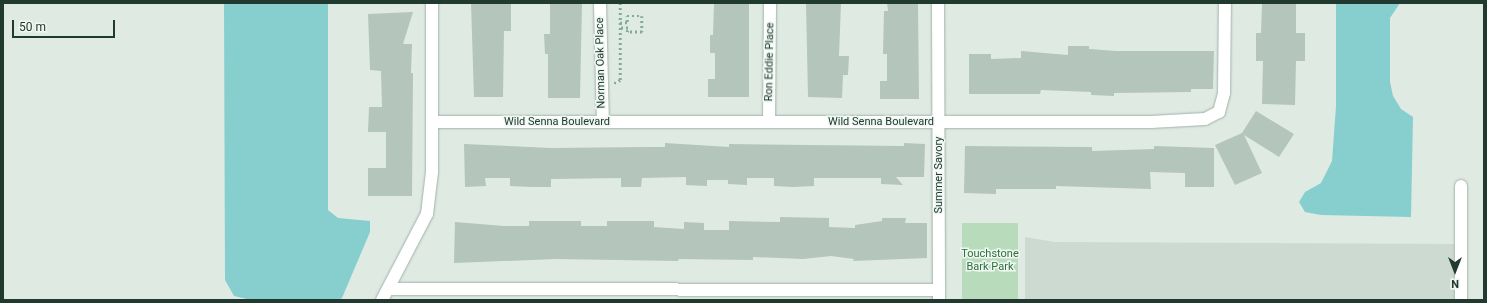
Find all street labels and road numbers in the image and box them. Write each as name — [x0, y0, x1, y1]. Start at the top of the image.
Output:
street label: Norman Oak Place — [594, 17, 608, 109]
street label: Ron Eddie Place — [763, 22, 777, 102]
street label: Wild Senna Boulevard — [504, 115, 610, 129]
street label: Wild Senna Boulevard — [828, 115, 934, 129]
street label: Summer Savory — [932, 136, 946, 214]

